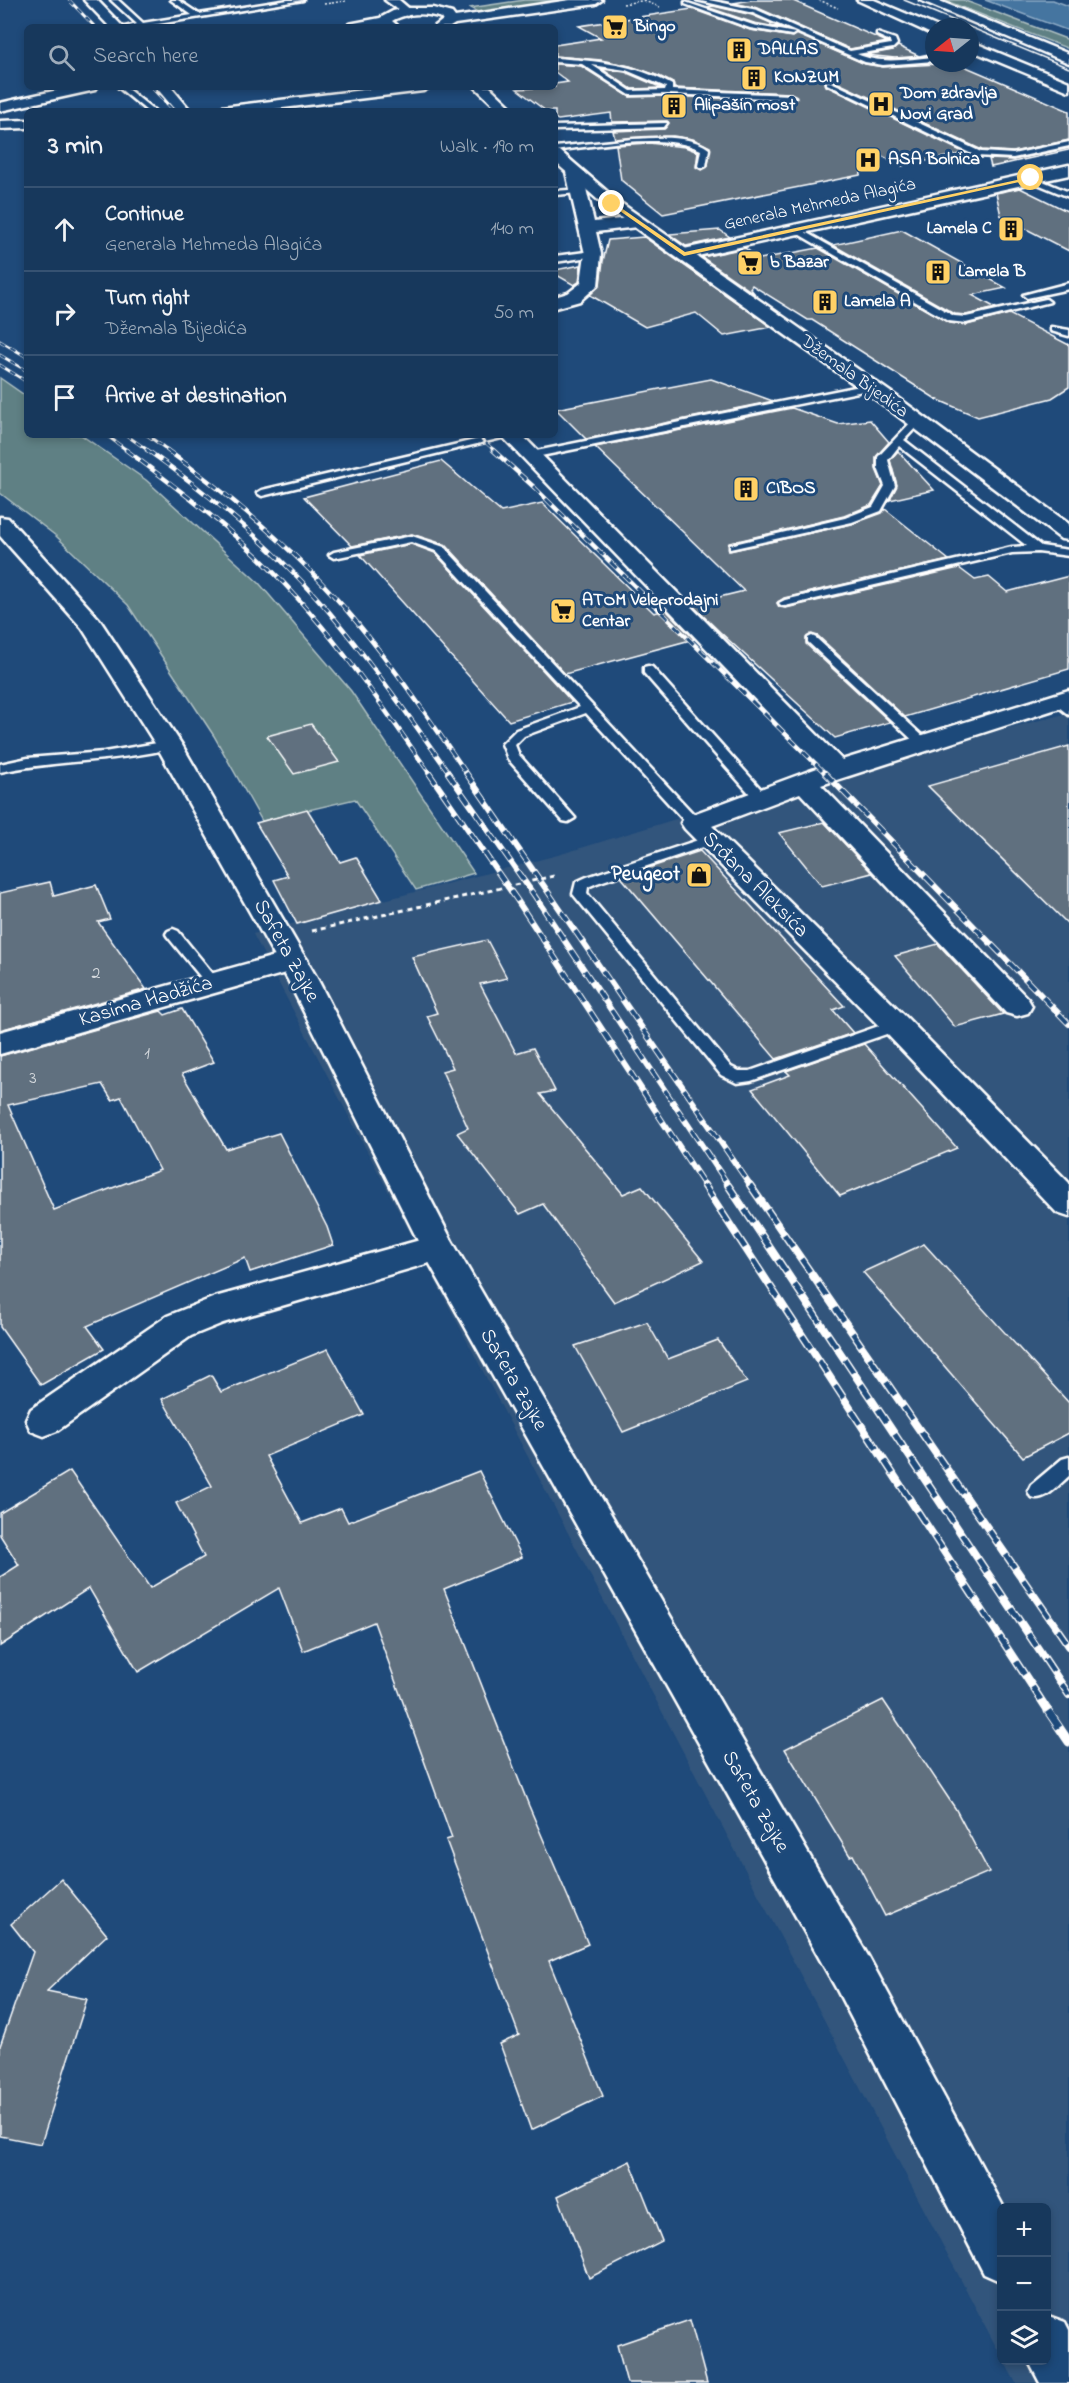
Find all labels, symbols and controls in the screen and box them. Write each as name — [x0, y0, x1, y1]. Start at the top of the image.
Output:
supermarket icon: Bingo — [600, 12, 630, 42]
place label: Bingo — [633, 14, 676, 41]
north arrow — [925, 18, 979, 72]
search box — [24, 24, 558, 90]
building icon: DALLAS — [724, 35, 754, 65]
place label: DALLAS — [757, 37, 819, 63]
icon: search — [45, 41, 78, 74]
text: Search here — [93, 41, 198, 73]
building icon: KONZUM — [739, 63, 769, 93]
place label: KONZUM — [774, 65, 839, 91]
place label: Dom zdravlja Novi Grad — [899, 81, 998, 128]
hospital icon: Dom zdravlja Novi Grad — [866, 89, 896, 119]
building icon: Alipašin most — [659, 91, 689, 121]
place label: Alipašin most — [694, 93, 796, 119]
text: 3 min — [48, 128, 103, 166]
text: Walk · 190 m — [440, 133, 534, 162]
hospital icon: ASA Bolnica — [853, 145, 883, 175]
place label: ASA Bolnica — [888, 147, 980, 173]
route start — [1017, 164, 1043, 190]
street label: Generala Mehmeda Alagića — [722, 172, 919, 239]
route end — [598, 190, 624, 216]
text: Continue — [105, 199, 184, 231]
icon: ahead — [48, 213, 81, 246]
building icon: Lamela C — [996, 214, 1026, 244]
text: 140 m — [490, 215, 534, 244]
place label: Lamela C — [926, 216, 992, 242]
text: Generala Mehmeda Alagića — [105, 231, 322, 260]
supermarket icon: b Bazar — [735, 248, 765, 278]
place label: b Bazar — [770, 250, 829, 276]
building icon: Lamela B — [923, 257, 953, 287]
place label: Lamela B — [958, 259, 1026, 285]
text: Turn right — [105, 283, 190, 315]
building icon: Lamela A — [810, 287, 840, 317]
place label: Lamela A — [844, 289, 911, 315]
icon: right — [48, 297, 81, 330]
text: 50 m — [493, 299, 534, 328]
text: Džemala Bijedića — [105, 315, 247, 344]
street label: Džemala Bijedića — [794, 328, 913, 425]
icon: arrive — [48, 381, 81, 414]
text: Arrive at destination — [105, 381, 287, 413]
building icon: CIBOS — [731, 474, 761, 504]
place label: CIBOS — [766, 476, 816, 502]
place label: ATOM Veleprodajni Centar — [582, 588, 719, 635]
supermarket icon: ATOM Veleprodajni Centar — [548, 596, 578, 626]
street label: Srđana Aleksića — [695, 825, 815, 945]
place label: Peugeot — [611, 860, 681, 892]
shop icon: Peugeot — [684, 860, 714, 890]
street label: Safeta Zajke — [245, 894, 327, 1009]
house number: 2 — [92, 961, 101, 987]
street label: Kasima Hadžića — [76, 969, 216, 1035]
house number: 1 — [144, 1041, 150, 1067]
house number: 3 — [29, 1066, 37, 1092]
street label: Safeta Zajke — [472, 1323, 555, 1437]
street label: Safeta Zajke — [714, 1745, 797, 1859]
map controls — [997, 2203, 1051, 2365]
button: + — [997, 2203, 1051, 2257]
button: − — [997, 2257, 1051, 2311]
button: layers — [997, 2311, 1051, 2365]

